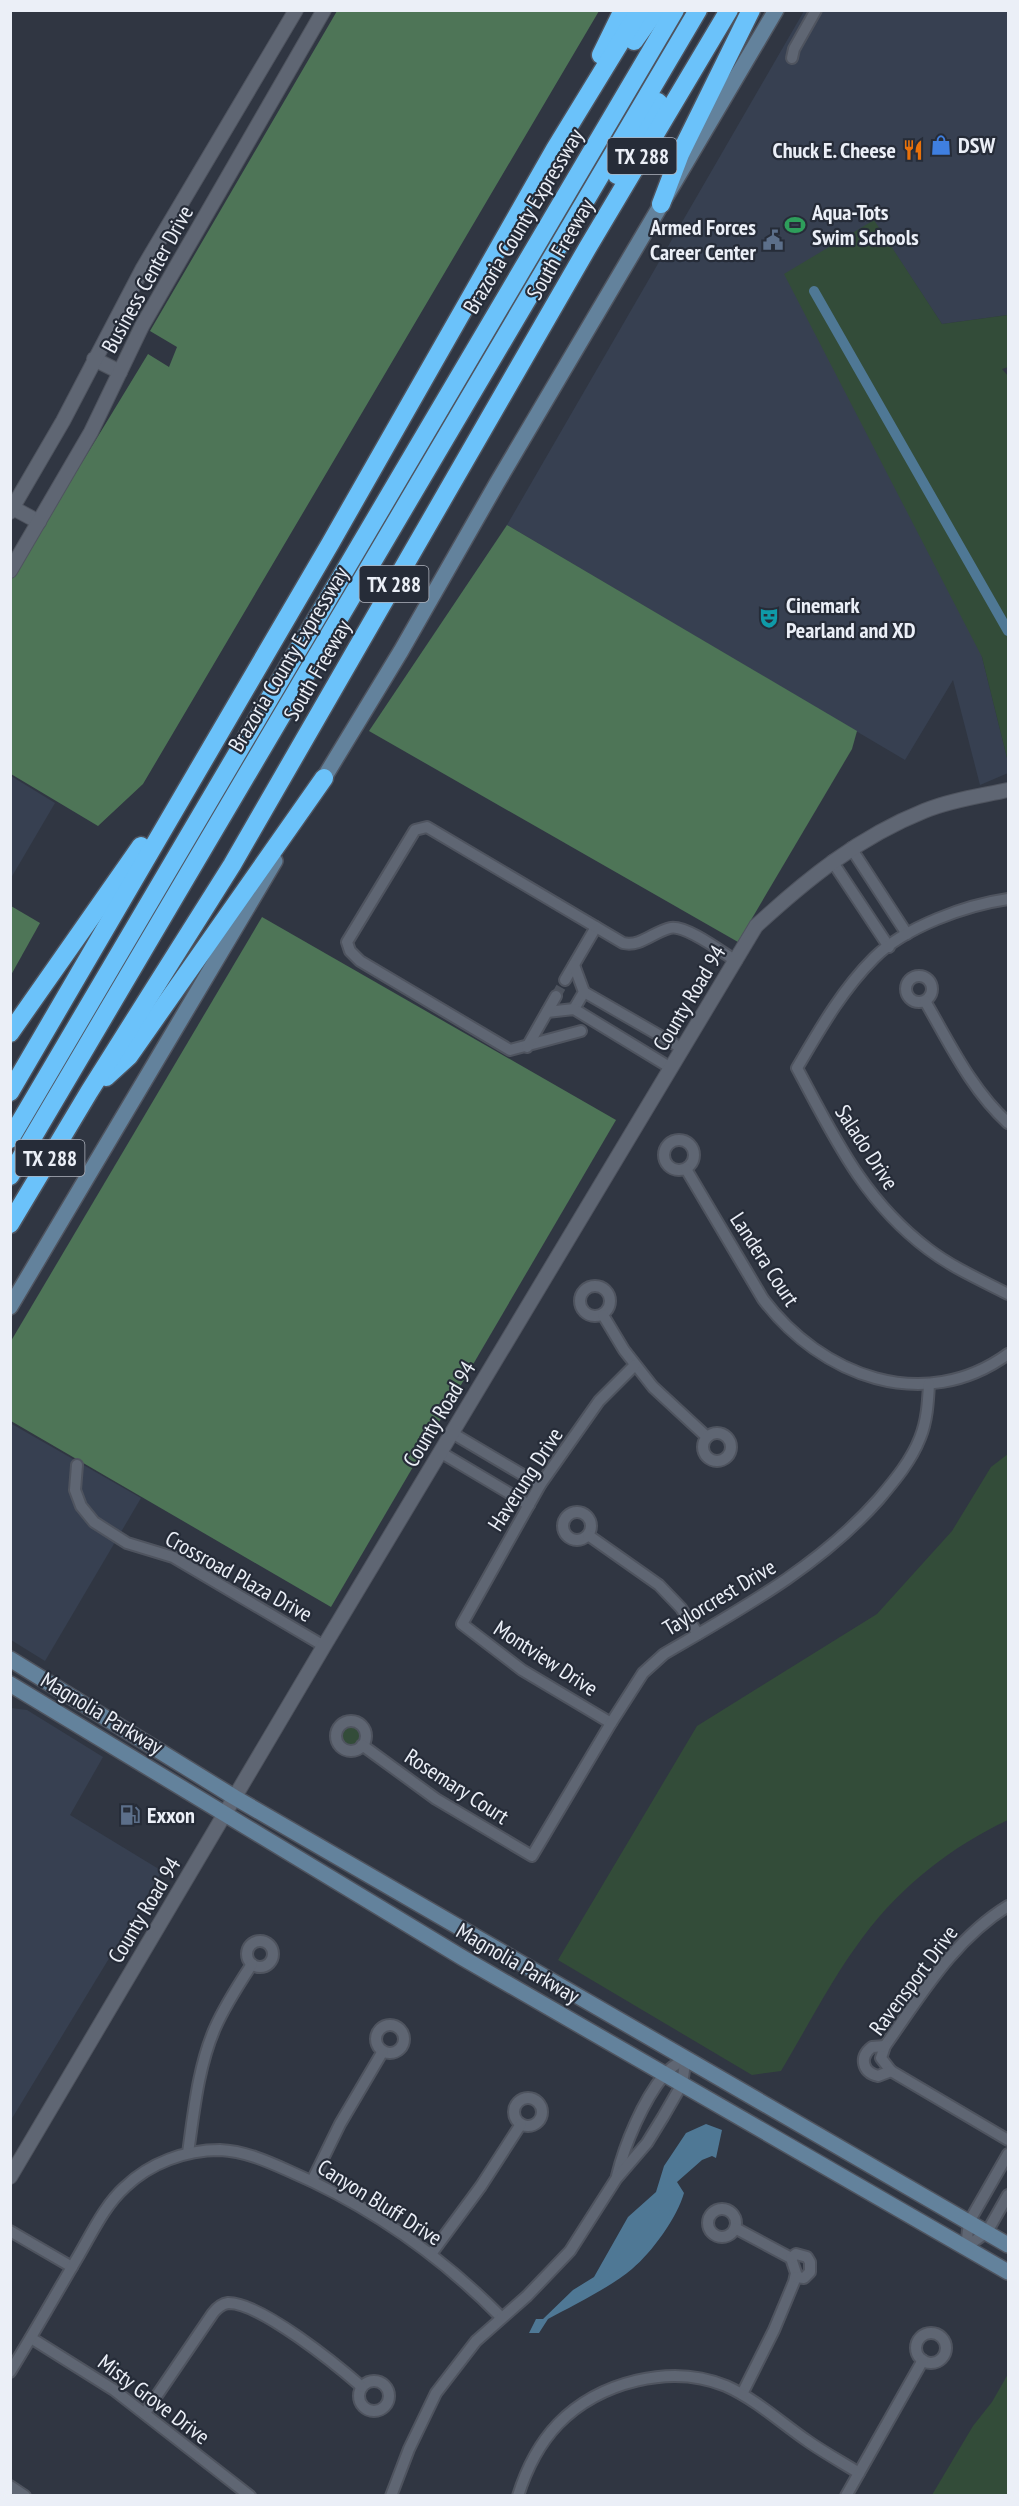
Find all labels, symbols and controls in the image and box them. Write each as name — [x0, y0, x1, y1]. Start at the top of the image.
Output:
street label: Brazoria County Expressway — [457, 123, 590, 319]
place label: DSW — [958, 131, 995, 159]
shop icon: DSW — [929, 133, 953, 157]
place label: Chuck E. Cheese — [773, 136, 896, 164]
road number: TX 288 — [608, 138, 676, 174]
restaurant icon: Chuck E. Cheese — [901, 138, 925, 162]
street label: South Freeway — [520, 193, 600, 304]
place label: Aqua-Tots Swim Schools — [811, 198, 919, 251]
street label: Business Center Drive — [95, 200, 199, 358]
place label: Armed Forces Career Center — [649, 213, 757, 266]
sports icon: Aqua-Tots Swim Schools — [783, 213, 807, 237]
public building icon: Armed Forces Career Center — [761, 228, 785, 252]
street label: Brazoria County Expressway — [222, 561, 355, 757]
road number: TX 288 — [360, 566, 428, 602]
place label: Cinemark Pearland and XD — [786, 591, 916, 644]
theatre icon: Cinemark Pearland and XD — [757, 606, 781, 630]
street label: South Freeway — [277, 614, 357, 725]
street label: County Road 94 — [647, 940, 732, 1056]
street label: Salado Drive — [829, 1099, 905, 1195]
road number: TX 288 — [16, 1140, 84, 1176]
street label: Landera Court — [724, 1207, 806, 1311]
street label: County Road 94 — [397, 1356, 482, 1472]
street label: Haverung Drive — [481, 1422, 569, 1536]
street label: Crossroad Plaza Drive — [161, 1524, 317, 1628]
street label: Taylorcrest Drive — [657, 1552, 781, 1642]
street label: Montview Drive — [489, 1614, 603, 1702]
street label: Magnolia Parkway — [36, 1666, 169, 1761]
street label: Rosemary Court — [400, 1742, 514, 1830]
place label: Exxon — [147, 1801, 195, 1829]
fuel station icon: Exxon — [118, 1803, 142, 1827]
street label: County Road 94 — [102, 1852, 187, 1968]
street label: Magnolia Parkway — [451, 1916, 585, 2010]
street label: Ravensport Drive — [863, 1920, 963, 2040]
street label: Canyon Bluff Drive — [313, 2153, 447, 2251]
street label: Misty Grove Drive — [93, 2348, 215, 2450]

